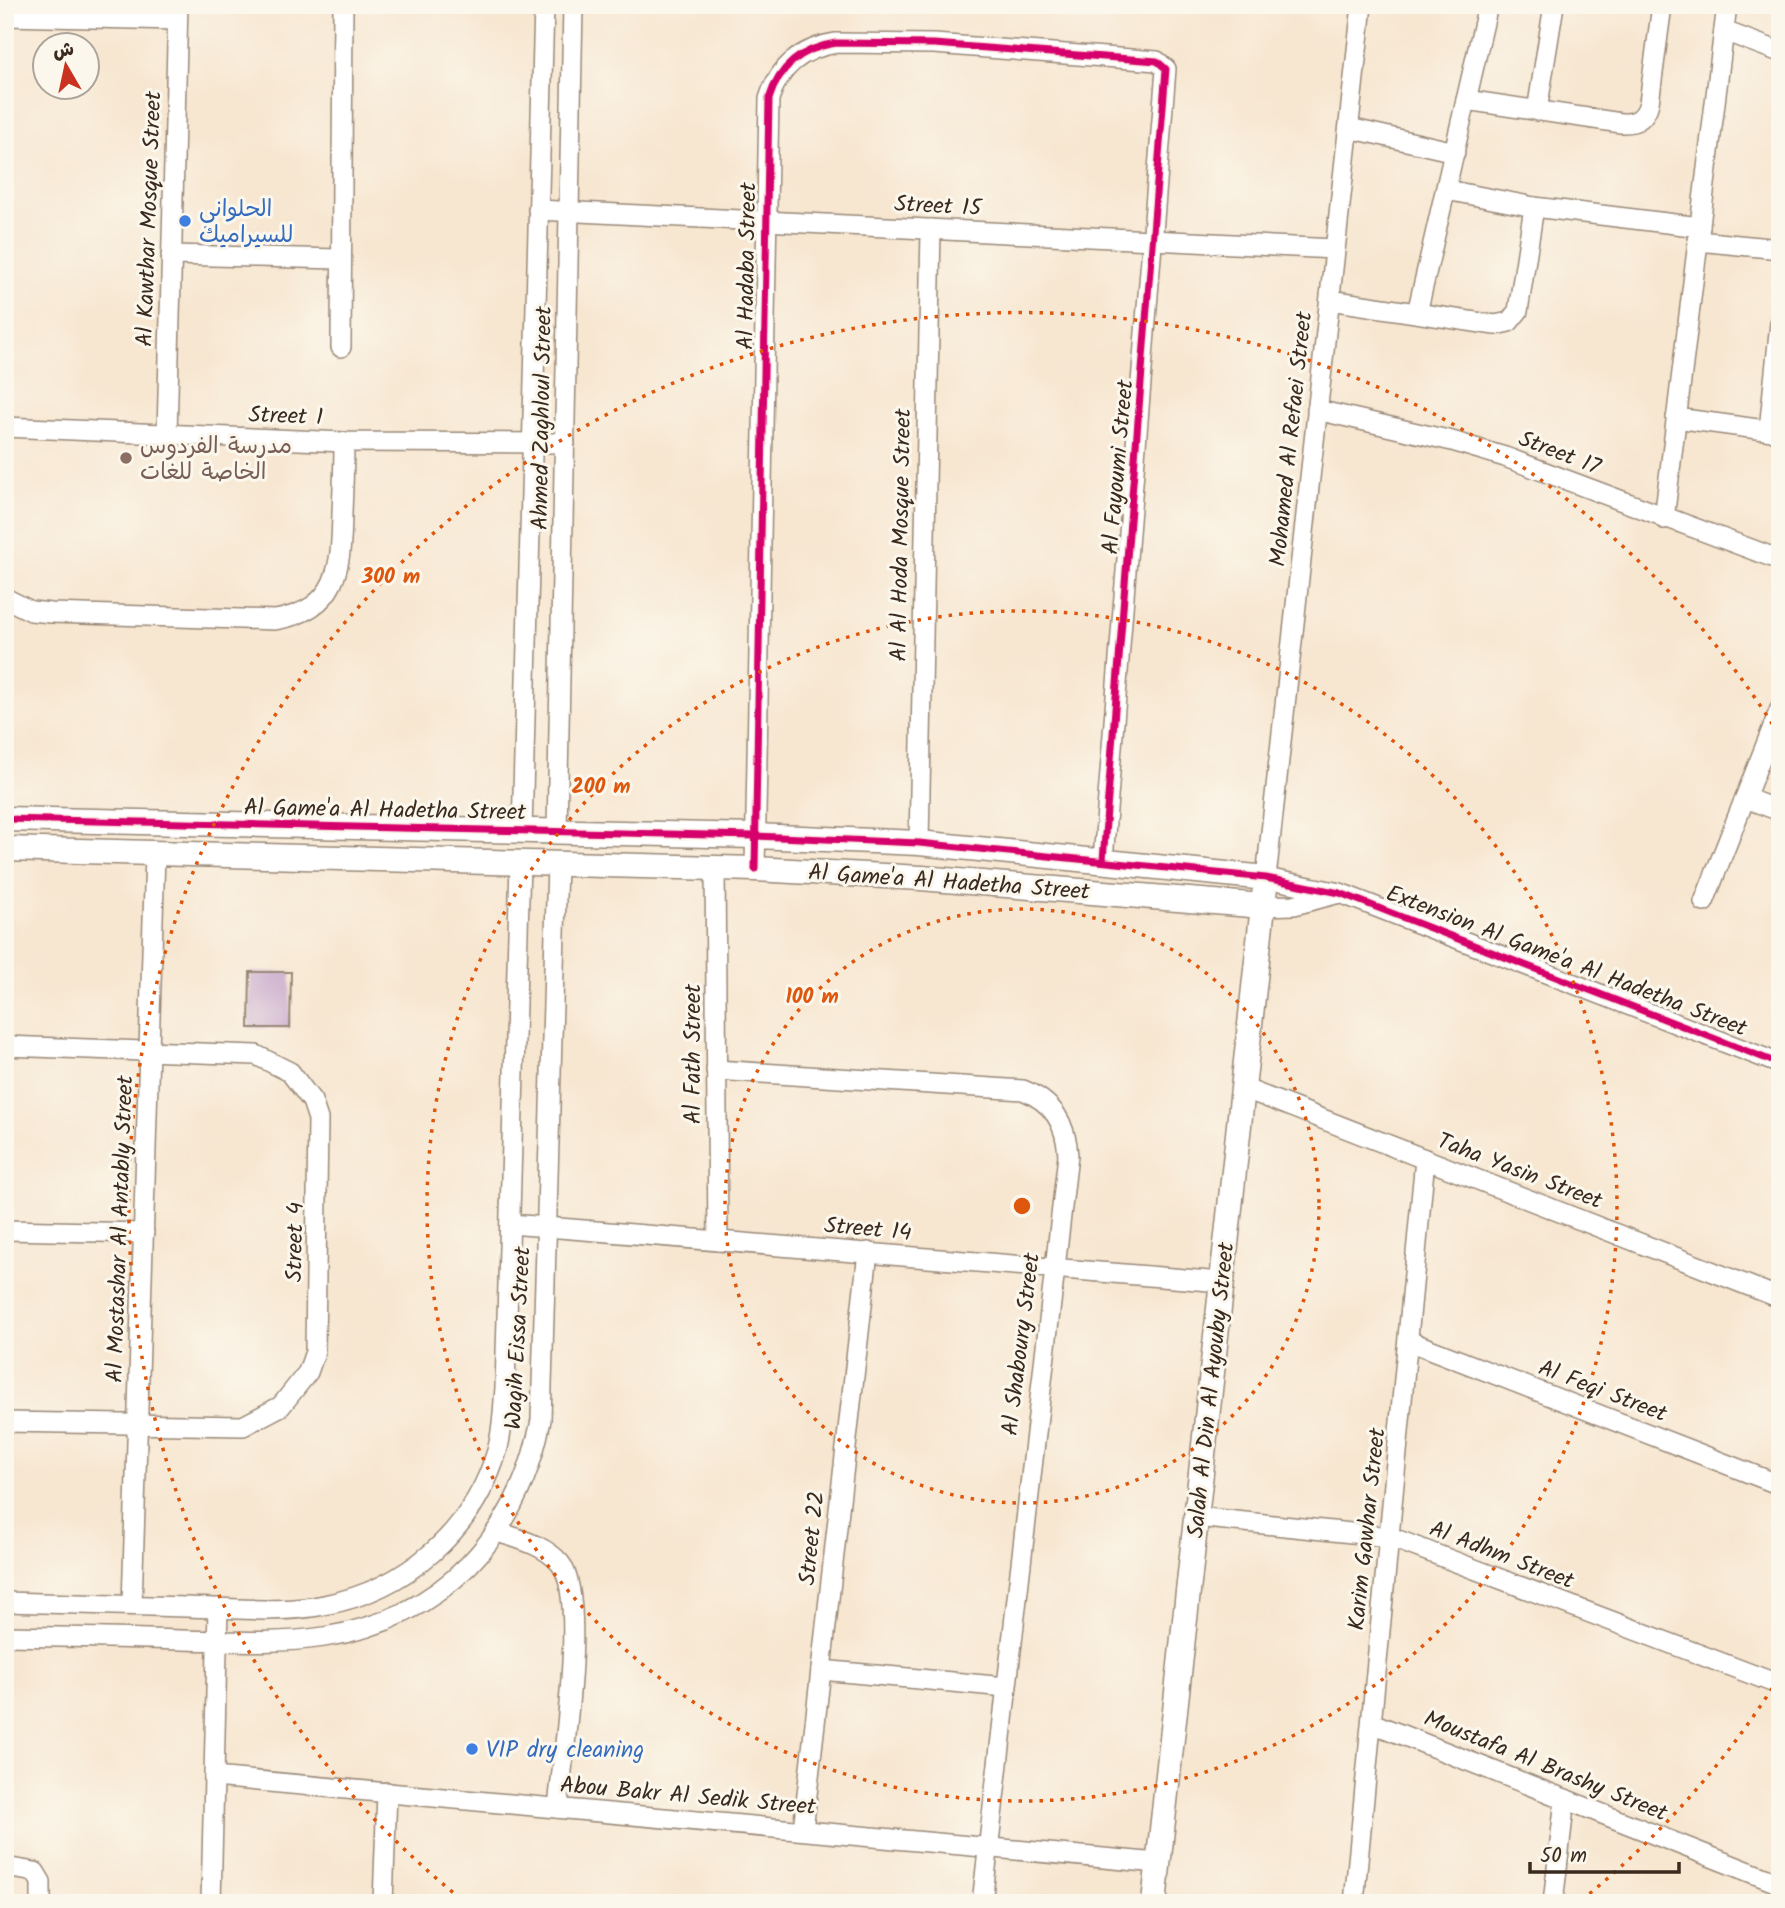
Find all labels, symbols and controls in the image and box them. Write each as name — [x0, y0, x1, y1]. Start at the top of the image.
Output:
north arrow — [32, 32, 102, 102]
text: ش — [51, 35, 76, 68]
street label: Al Kawthar Mosque Street — [128, 90, 172, 348]
street label: Al Hadaba Street — [729, 181, 767, 350]
street label: Street 15 — [893, 187, 984, 227]
place label: الحلواني للسيراميك — [199, 192, 293, 254]
marker: الحلواني للسيراميك — [177, 213, 193, 229]
street label: Ahmed Zaghloul Street — [523, 305, 563, 530]
street label: Mohamed Al Refaei Street — [1261, 309, 1323, 569]
street label: Al Fayoumi Street — [1093, 377, 1145, 556]
street label: Street 1 — [248, 398, 324, 436]
street label: Al Al Hoda Mosque Street — [882, 407, 922, 662]
street label: Street 17 — [1513, 422, 1607, 486]
place label: مدرسة الفردوس الخاصة للغات — [140, 429, 292, 491]
marker: مدرسة الفردوس الخاصة للغات — [118, 450, 134, 466]
text: 300 m — [361, 561, 420, 594]
text: 200 m — [571, 771, 631, 804]
street label: Al Game'a Al Hadetha Street — [244, 791, 527, 831]
street label: Al Game'a Al Hadetha Street — [807, 855, 1092, 911]
street label: Extension Al Game'a Al Hadetha Street — [1381, 876, 1753, 1048]
text: 100 m — [785, 981, 839, 1014]
street label: Al Fath Street — [676, 983, 712, 1124]
street label: Al Mostashar Al Antably Street — [98, 1074, 144, 1383]
street label: Taha Yasin Street — [1431, 1124, 1608, 1220]
centre of rings — [1010, 1194, 1034, 1218]
street label: Street 4 — [277, 1202, 315, 1282]
street label: Street 14 — [823, 1208, 913, 1252]
street label: Salah Al Din Al Ayouby Street — [1179, 1239, 1246, 1540]
street label: Wagih Eissa Street — [496, 1244, 542, 1431]
street label: Al Shaboury Street — [993, 1250, 1051, 1438]
street label: Al Feqi Street — [1533, 1351, 1673, 1433]
street label: Karim Gawhar Street — [1339, 1425, 1397, 1632]
street label: Street 22 — [790, 1489, 836, 1587]
street label: Al Adhm Street — [1424, 1512, 1580, 1600]
street label: Moustafa Al Brashy Street — [1418, 1701, 1674, 1833]
place label: VIP dry cleaning — [486, 1733, 644, 1769]
marker: VIP dry cleaning — [464, 1741, 480, 1757]
street label: Abou Bakr Al Sedik Street — [558, 1768, 818, 1826]
scale bar — [1530, 1831, 1678, 1875]
text: 50 m — [1540, 1840, 1587, 1873]

